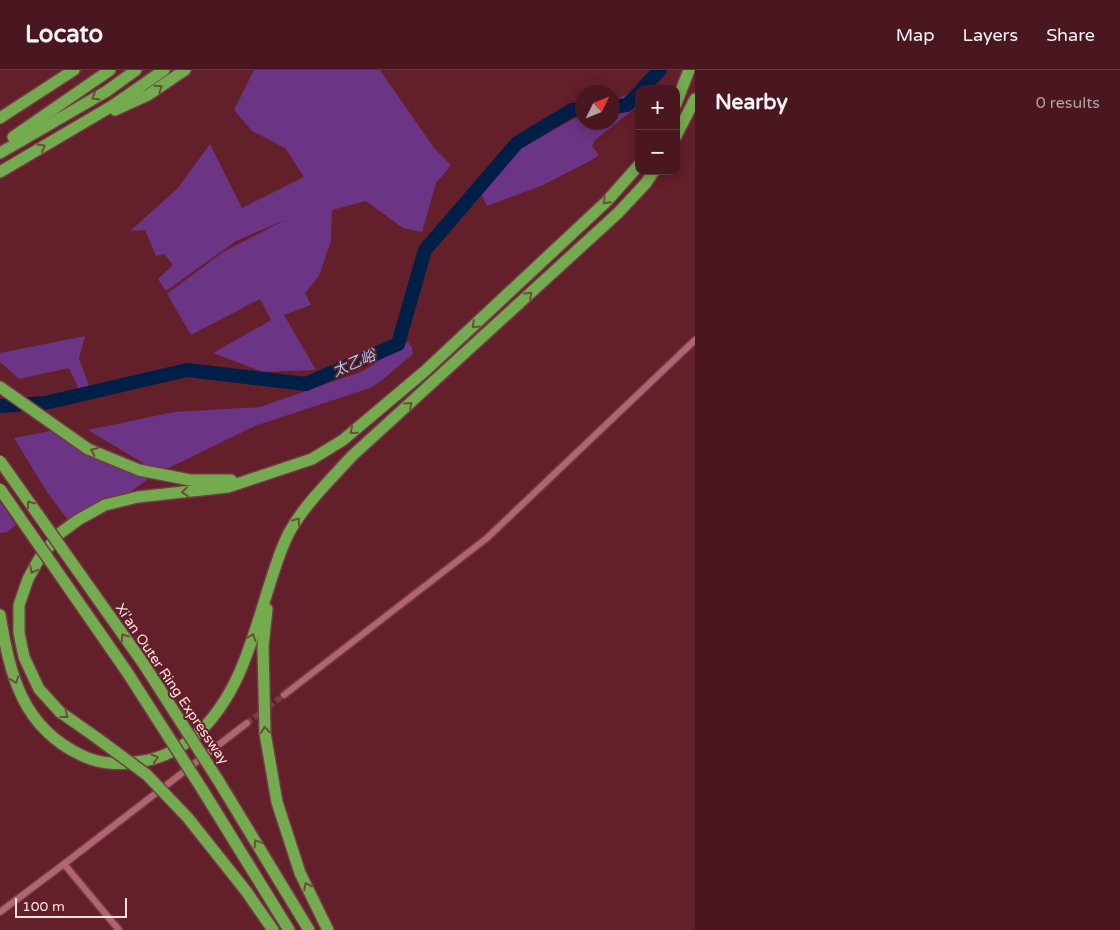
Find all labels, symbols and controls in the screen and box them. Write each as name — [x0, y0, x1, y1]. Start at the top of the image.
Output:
text: Locato — [25, 20, 103, 49]
text: Map — [896, 24, 935, 46]
text: Layers — [963, 24, 1018, 46]
text: Share — [1046, 24, 1095, 46]
one-way arrow — [153, 85, 163, 94]
north arrow — [575, 85, 620, 130]
map controls — [635, 85, 680, 175]
button: + — [635, 85, 680, 130]
text: Nearby — [715, 90, 788, 115]
one-way arrow — [92, 91, 101, 101]
text: 0 results — [1036, 93, 1100, 113]
button: − — [635, 130, 680, 175]
one-way arrow — [37, 143, 46, 153]
one-way arrow — [603, 195, 612, 204]
one-way arrow — [524, 292, 533, 301]
one-way arrow — [472, 319, 481, 328]
water label: 太乙峪 — [330, 345, 380, 380]
one-way arrow — [404, 402, 413, 411]
one-way arrow — [350, 426, 359, 434]
one-way arrow — [90, 447, 99, 458]
one-way arrow — [180, 487, 188, 498]
one-way arrow — [27, 500, 36, 509]
one-way arrow — [291, 518, 300, 527]
one-way arrow — [29, 565, 39, 574]
street label: Xi'an Outer Ring Expressway — [112, 600, 233, 768]
one-way arrow — [121, 633, 130, 642]
one-way arrow — [246, 633, 256, 642]
one-way arrow — [9, 675, 19, 683]
one-way arrow — [59, 709, 69, 718]
one-way arrow — [260, 726, 271, 734]
one-way arrow — [150, 754, 158, 764]
one-way arrow — [253, 840, 263, 849]
one-way arrow — [303, 883, 313, 892]
scale bar — [15, 895, 128, 918]
text: 100 m — [22, 898, 65, 915]

